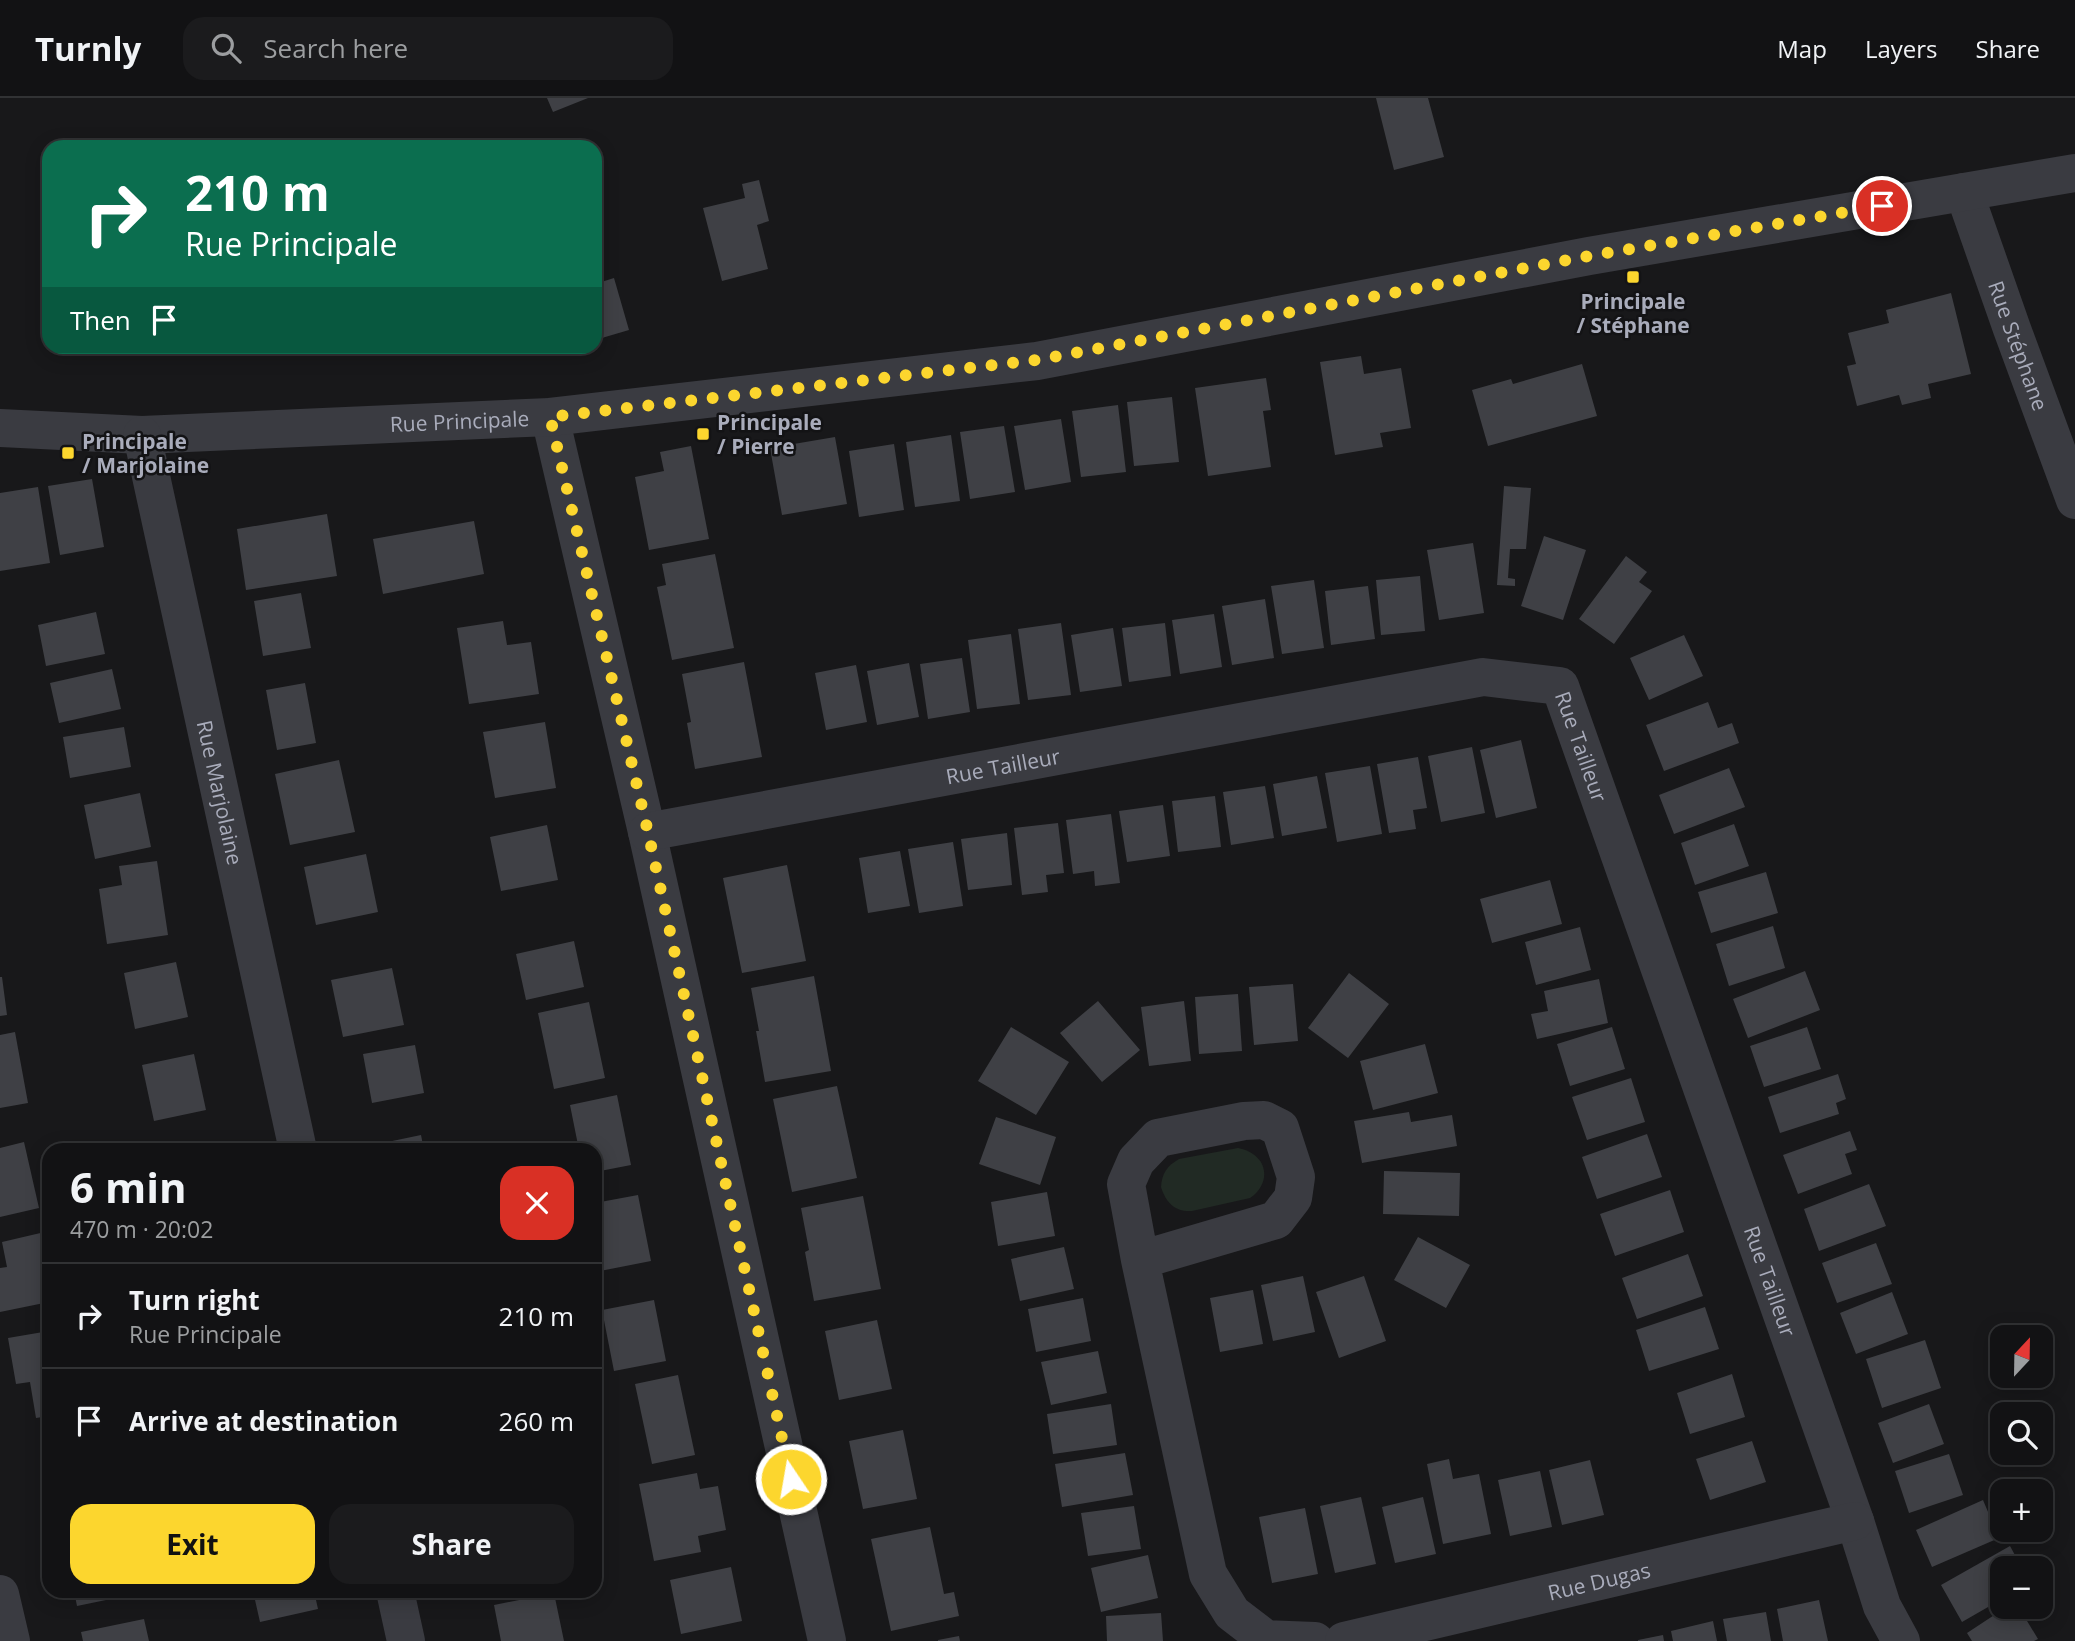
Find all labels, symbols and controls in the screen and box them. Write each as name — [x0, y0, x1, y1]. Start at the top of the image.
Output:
search box — [183, 17, 673, 80]
text: Turnly — [35, 26, 141, 71]
icon: search — [207, 29, 245, 67]
text: Search here — [263, 30, 408, 66]
text: Map — [1777, 32, 1827, 65]
text: Layers — [1865, 32, 1938, 65]
text: Share — [1976, 32, 2040, 65]
text: 210 m — [185, 159, 330, 225]
icon: right — [70, 168, 161, 259]
pin — [1852, 176, 1912, 236]
icon: arrive — [1863, 187, 1901, 225]
text: Rue Principale — [185, 222, 398, 265]
marker: Principale / Stéphane — [1625, 269, 1641, 285]
street label: Rue Stéphane — [1982, 277, 2055, 414]
place label: Principale / Stéphane — [1576, 287, 1690, 339]
icon: arrive — [145, 301, 183, 339]
text: Then — [70, 302, 131, 338]
street label: Rue Principale — [389, 404, 530, 438]
place label: Principale / Pierre — [717, 408, 822, 460]
marker: Principale / Pierre — [695, 426, 711, 442]
place label: Principale / Marjolaine — [82, 427, 209, 479]
marker: Principale / Marjolaine — [60, 445, 76, 461]
street label: Rue Tailleur — [1549, 687, 1614, 806]
street label: Rue Marjolaine — [191, 718, 249, 867]
street label: Rue Tailleur — [944, 742, 1063, 790]
text: 6 min — [70, 1158, 187, 1215]
button: close — [500, 1166, 574, 1240]
text: 470 m · 20:02 — [70, 1213, 213, 1245]
street label: Rue Tailleur — [1738, 1222, 1803, 1341]
text: Turn right — [129, 1282, 260, 1318]
icon: right — [70, 1297, 108, 1335]
text: 210 m — [499, 1298, 574, 1334]
text: Rue Principale — [129, 1318, 282, 1350]
north arrow — [1990, 1325, 2053, 1388]
map controls — [1990, 1325, 2053, 1619]
icon: arrive — [70, 1402, 108, 1440]
button: search — [1990, 1402, 2053, 1465]
text: Arrive at destination — [129, 1403, 398, 1439]
text: 260 m — [499, 1403, 574, 1439]
position arrow — [754, 1442, 828, 1516]
button: + — [1990, 1479, 2053, 1542]
button: Exit — [70, 1504, 315, 1584]
button: Share — [329, 1504, 574, 1584]
street label: Rue Dugas — [1545, 1556, 1653, 1607]
button: − — [1990, 1556, 2053, 1619]

